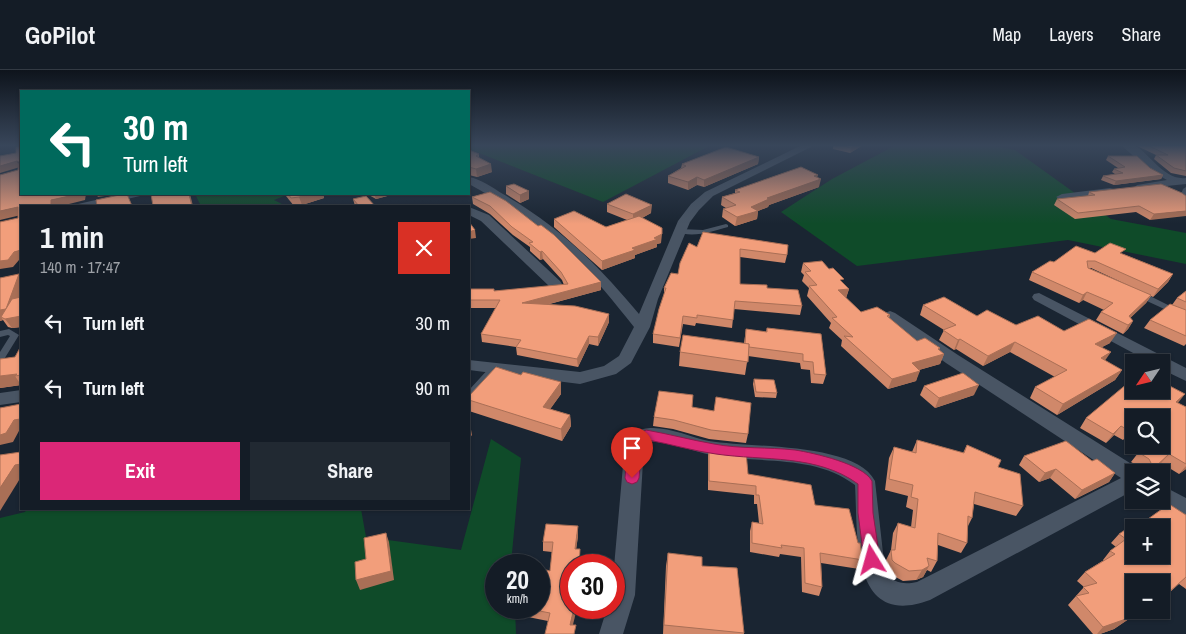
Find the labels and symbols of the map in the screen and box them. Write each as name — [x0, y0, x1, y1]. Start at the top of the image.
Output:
north arrow — [1125, 354, 1170, 399]
pin — [611, 427, 653, 478]
position arrow — [845, 533, 897, 585]
speed limit sign: 30 — [560, 554, 625, 619]

